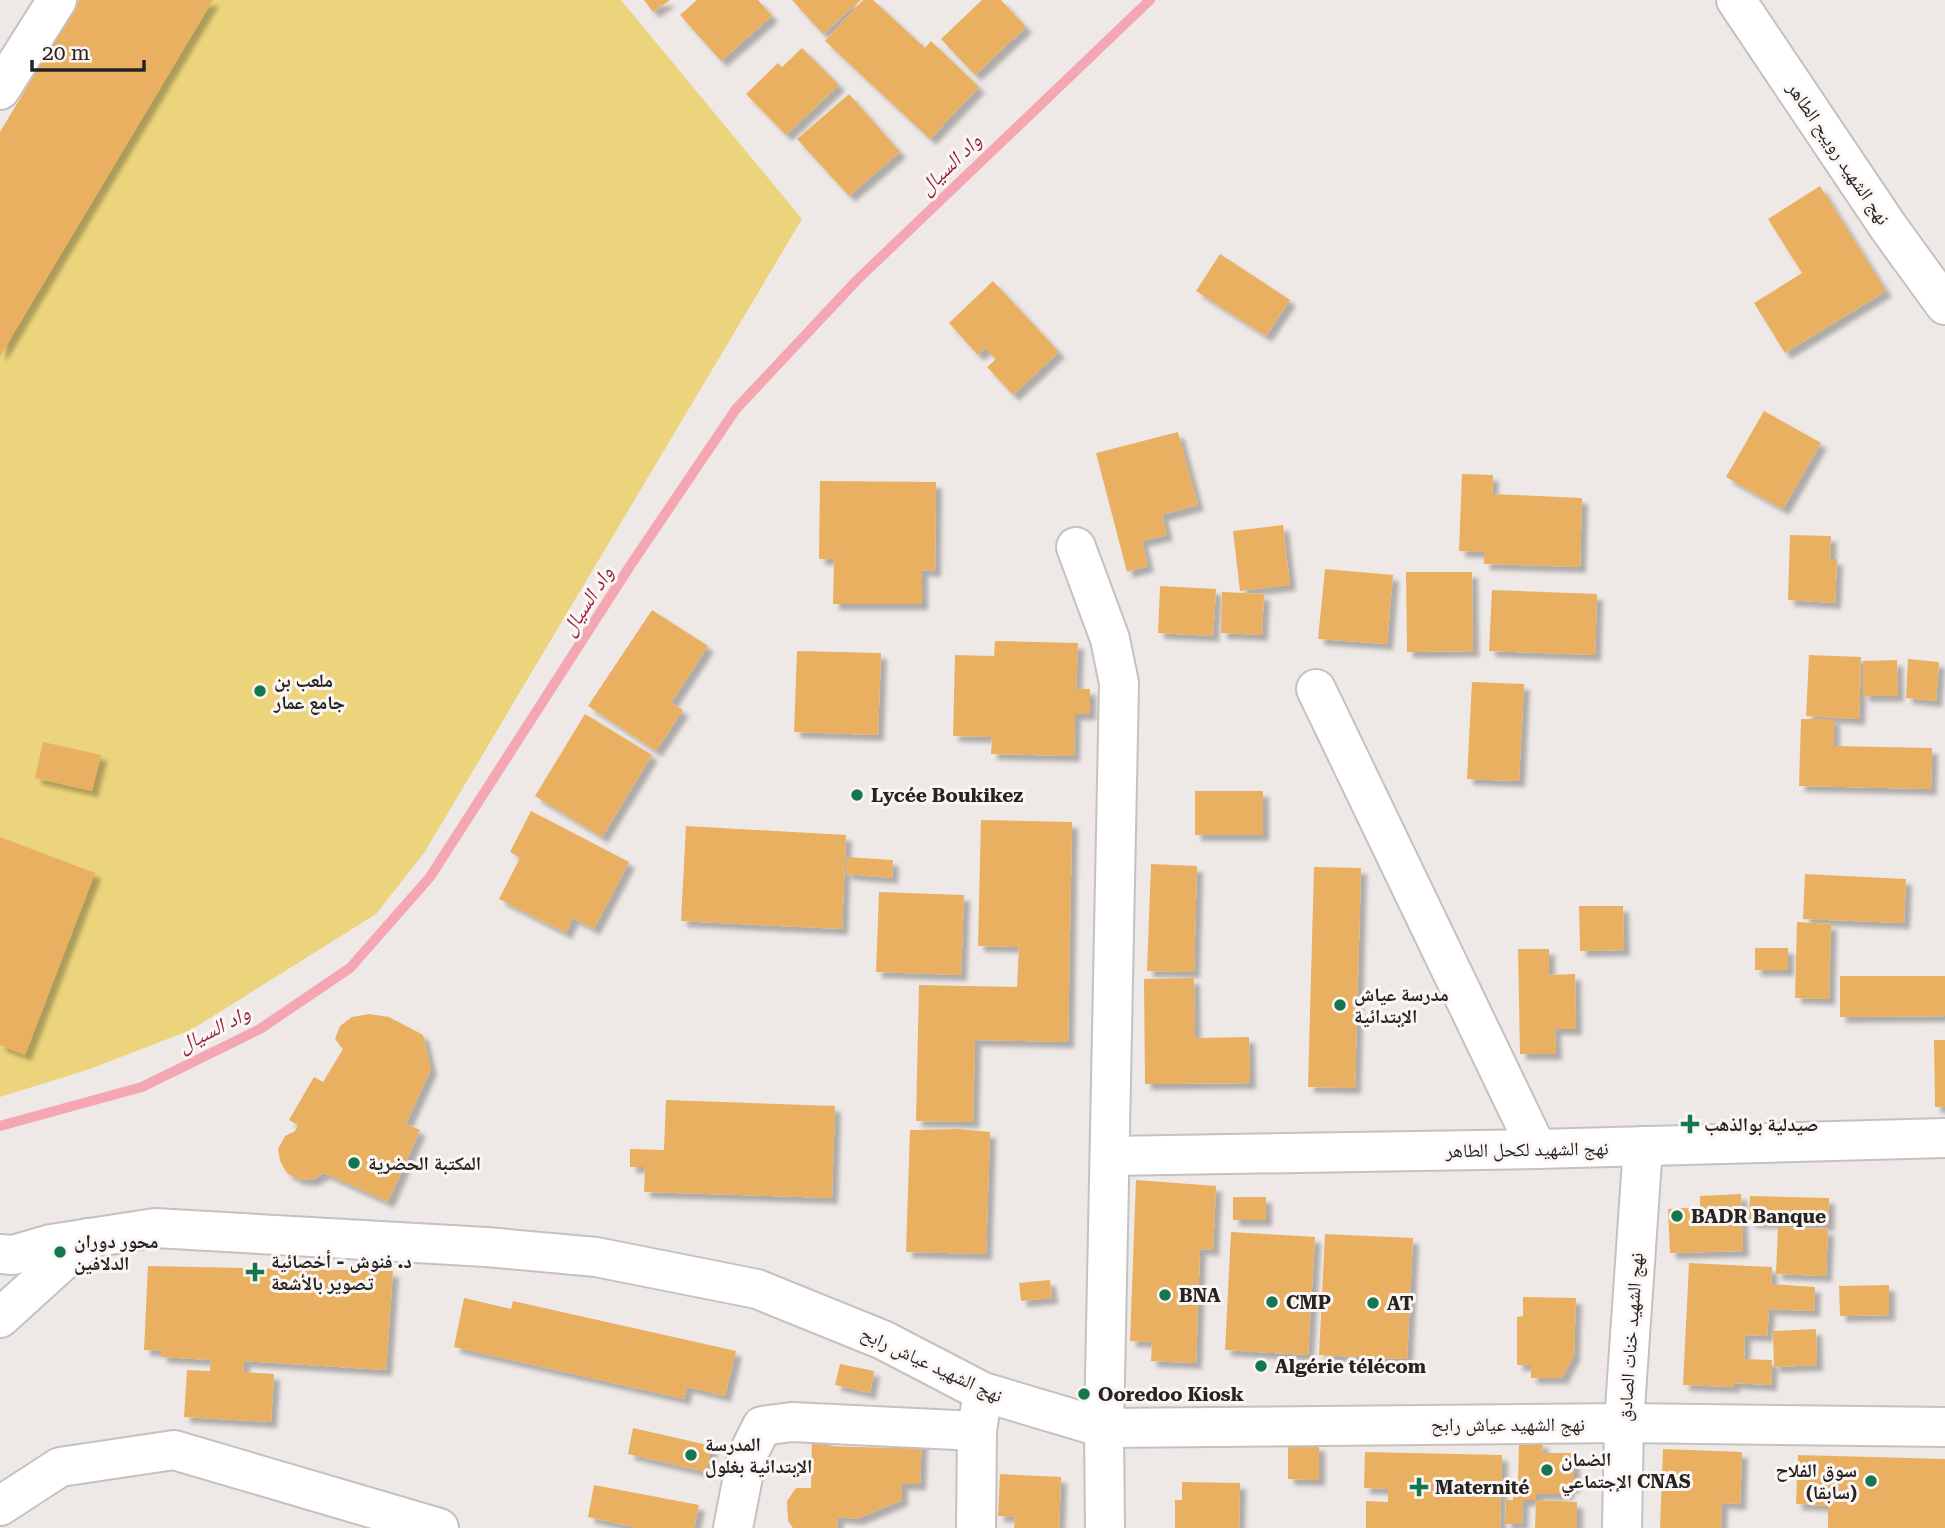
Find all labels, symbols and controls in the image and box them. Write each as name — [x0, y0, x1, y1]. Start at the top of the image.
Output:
scale bar — [32, 28, 144, 72]
text: 20 m — [42, 41, 90, 65]
street label: نهج الشهيد رويبح الطاهر — [1781, 77, 1895, 230]
water label: واد السيال — [914, 128, 987, 200]
water label: واد السيال — [556, 562, 619, 641]
place label: ملعب بن جامع عمار — [273, 669, 345, 715]
marker: ملعب بن جامع عمار — [252, 683, 268, 699]
place label: Lycée Boukikez — [871, 784, 1023, 807]
marker: Lycée Boukikez — [849, 787, 865, 803]
place label: مدرسة عياش الإبتدائية — [1354, 983, 1449, 1028]
marker: مدرسة عياش الإبتدائية — [1332, 997, 1348, 1013]
water label: واد السيال — [174, 1001, 255, 1058]
place label: صيدلية بوالذهب — [1704, 1113, 1818, 1136]
marker: صيدلية بوالذهب — [1682, 1116, 1698, 1132]
street label: نهج الشهيد لكحل الطاهر — [1444, 1137, 1609, 1163]
place label: المكتبة الحضرية — [368, 1152, 481, 1175]
marker: المكتبة الحضرية — [346, 1155, 362, 1171]
place label: BADR Banque — [1691, 1205, 1826, 1228]
marker: BADR Banque — [1669, 1208, 1685, 1224]
place label: محور دوران الدلافين — [74, 1230, 158, 1275]
marker: محور دوران الدلافين — [52, 1244, 68, 1260]
place label: د. فنوش - أخصائية تصوير بالأشعة — [271, 1250, 412, 1295]
street label: نهج الشهيد خنات الصادق — [1613, 1252, 1649, 1422]
marker: د. فنوش - أخصائية تصوير بالأشعة — [245, 1262, 265, 1282]
place label: BNA — [1179, 1284, 1221, 1307]
marker: BNA — [1157, 1287, 1173, 1303]
place label: CMP — [1286, 1291, 1331, 1314]
place label: AT — [1387, 1292, 1414, 1315]
marker: CMP — [1264, 1294, 1280, 1310]
marker: AT — [1365, 1295, 1381, 1311]
street label: نهج الشهيد عياش رابح — [857, 1321, 1006, 1408]
place label: Algérie télécom — [1275, 1355, 1427, 1378]
marker: Algérie télécom — [1253, 1358, 1269, 1374]
place label: Ooredoo Kiosk — [1098, 1383, 1244, 1406]
marker: Ooredoo Kiosk — [1076, 1386, 1092, 1402]
street label: نهج الشهيد عياش رابح — [1431, 1413, 1585, 1437]
place label: المدرسة الإبتدائية بغلول — [705, 1433, 812, 1478]
marker: المدرسة الإبتدائية بغلول — [683, 1447, 699, 1463]
place label: الضمان الإجتماعي CNAS — [1561, 1448, 1691, 1497]
place label: سوق الفلاح (سابقا) — [1775, 1459, 1857, 1504]
marker: الضمان الإجتماعي CNAS — [1539, 1462, 1555, 1478]
marker: سوق الفلاح (سابقا) — [1863, 1473, 1879, 1489]
place label: Maternité — [1435, 1476, 1529, 1499]
marker: Maternité — [1409, 1477, 1429, 1497]

